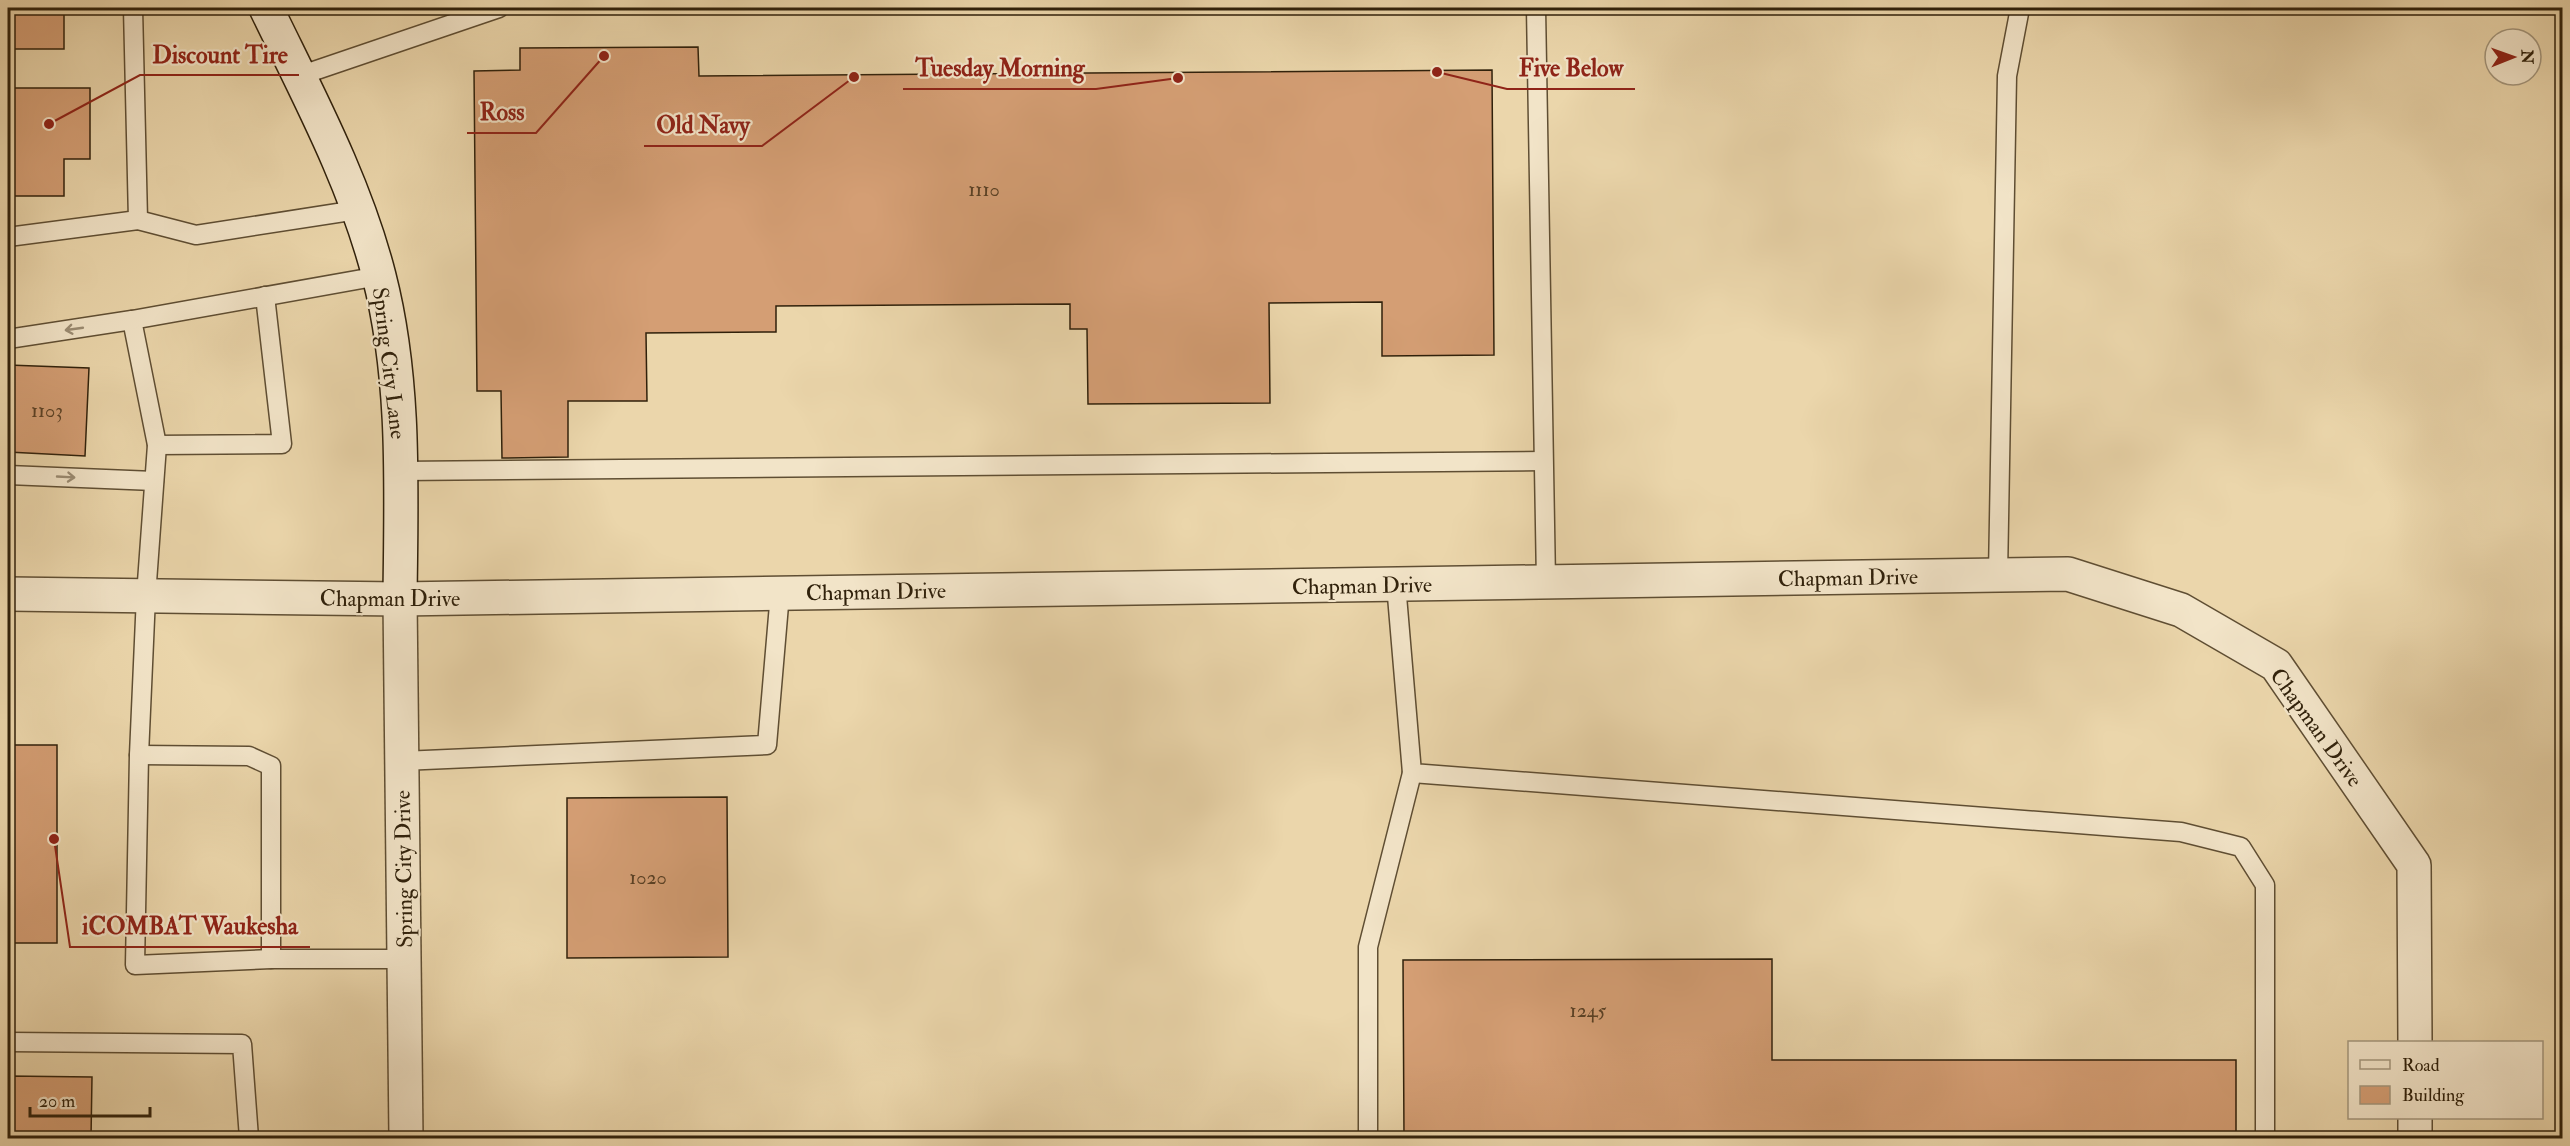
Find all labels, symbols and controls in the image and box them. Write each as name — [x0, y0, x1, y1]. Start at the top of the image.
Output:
north arrow — [2483, 27, 2543, 87]
callout: Discount Tire — [140, 33, 299, 75]
text: Discount Tire — [152, 40, 288, 71]
callout: Tuesday Morning — [903, 47, 1096, 89]
callout: Five Below — [1507, 47, 1635, 89]
text: N — [2517, 48, 2537, 65]
text: Tuesday Morning — [914, 53, 1086, 84]
text: Five Below — [1519, 53, 1624, 84]
callout: Ross — [467, 91, 536, 133]
text: Ross — [480, 97, 524, 128]
callout: Old Navy — [644, 104, 762, 146]
text: Old Navy — [656, 110, 751, 141]
house number: 1110 — [968, 177, 1000, 202]
street label: Spring City Lane — [365, 286, 412, 441]
one-way arrow — [64, 324, 84, 335]
house number: 1103 — [31, 398, 63, 423]
one-way arrow — [55, 472, 75, 483]
street label: Chapman Drive — [1778, 563, 1918, 594]
street label: Chapman Drive — [1292, 571, 1432, 602]
street label: Chapman Drive — [806, 577, 946, 608]
street label: Chapman Drive — [320, 585, 460, 614]
street label: Chapman Drive — [2263, 663, 2369, 793]
street label: Spring City Drive — [389, 790, 420, 948]
house number: 1020 — [629, 865, 667, 890]
callout: iCOMBAT Waukesha — [70, 905, 310, 947]
text: iCOMBAT Waukesha — [81, 911, 299, 942]
house number: 1245 — [1570, 998, 1607, 1023]
legend — [2348, 1041, 2543, 1119]
text: Road — [2402, 1054, 2440, 1077]
scale bar — [30, 1080, 150, 1118]
text: Building — [2402, 1084, 2465, 1107]
text: 20 m — [39, 1090, 75, 1113]

